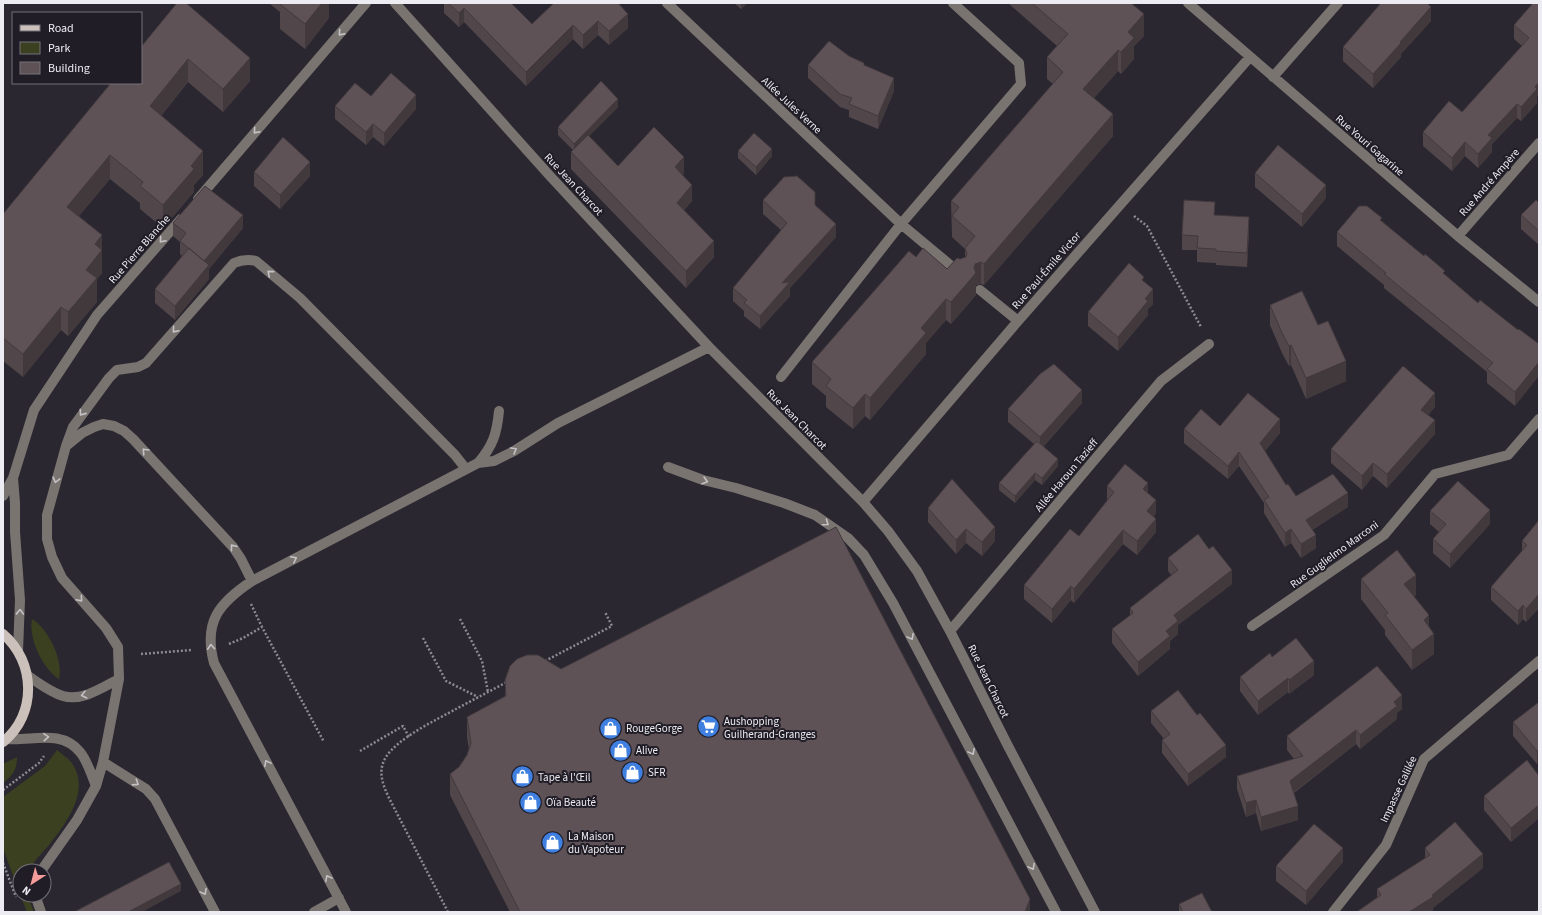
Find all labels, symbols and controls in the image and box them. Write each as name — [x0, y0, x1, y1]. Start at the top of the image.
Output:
legend — [12, 12, 142, 84]
text: Road — [48, 20, 74, 37]
one-way arrow — [339, 28, 346, 35]
text: Park — [48, 40, 70, 57]
text: Building — [48, 60, 90, 77]
street label: Allée Jules Verne — [758, 74, 825, 138]
street label: Rue Youri Gagarine — [1332, 111, 1408, 180]
one-way arrow — [254, 127, 261, 134]
street label: Rue André Ampère — [1456, 145, 1523, 219]
street label: Rue Jean Charcot — [541, 150, 607, 219]
street label: Rue Pierre Blanche — [105, 211, 174, 287]
street label: Rue Paul-Émile Victor — [1009, 228, 1084, 312]
one-way arrow — [160, 236, 167, 243]
one-way arrow — [267, 270, 274, 277]
one-way arrow — [172, 325, 180, 333]
street label: Rue Jean Charcot — [763, 386, 830, 453]
one-way arrow — [80, 409, 87, 416]
street label: Allée Haroun Tazieff — [1031, 435, 1102, 515]
one-way arrow — [510, 448, 517, 455]
one-way arrow — [142, 449, 149, 456]
one-way arrow — [701, 476, 708, 484]
one-way arrow — [53, 477, 61, 483]
street label: Rue Guglielmo Marconi — [1287, 517, 1382, 592]
one-way arrow — [822, 518, 829, 525]
one-way arrow — [230, 545, 237, 552]
one-way arrow — [290, 556, 297, 564]
one-way arrow — [76, 594, 83, 601]
one-way arrow — [15, 609, 24, 615]
one-way arrow — [906, 633, 914, 640]
street label: Rue Jean Charcot — [964, 642, 1013, 721]
one-way arrow — [206, 643, 215, 650]
one-way arrow — [81, 690, 88, 699]
supermarket icon: Aushopping Guilherand-Granges — [695, 714, 721, 740]
place label: Aushopping Guilherand-Granges — [724, 714, 816, 742]
shop icon: RougeGorge — [597, 715, 623, 741]
place label: RougeGorge — [626, 721, 683, 736]
one-way arrow — [43, 733, 49, 742]
shop icon: Alive — [608, 737, 634, 763]
place label: Alive — [636, 743, 659, 758]
one-way arrow — [967, 748, 975, 755]
street label: Impasse Galilée — [1376, 753, 1421, 825]
shop icon: SFR — [619, 759, 645, 785]
one-way arrow — [264, 760, 272, 767]
shop icon: Tape à l'Œil — [509, 764, 535, 790]
place label: SFR — [648, 765, 666, 780]
place label: Tape à l'Œil — [538, 770, 591, 785]
one-way arrow — [132, 778, 139, 786]
shop icon: Oïa Beauté — [518, 789, 544, 815]
place label: Oïa Beauté — [546, 795, 597, 810]
shop icon: La Maison du Vapoteur — [540, 829, 566, 855]
place label: La Maison du Vapoteur — [568, 829, 624, 857]
north arrow — [12, 863, 52, 903]
one-way arrow — [1028, 863, 1035, 870]
one-way arrow — [325, 874, 333, 882]
text: N — [19, 882, 34, 899]
one-way arrow — [200, 888, 207, 895]

